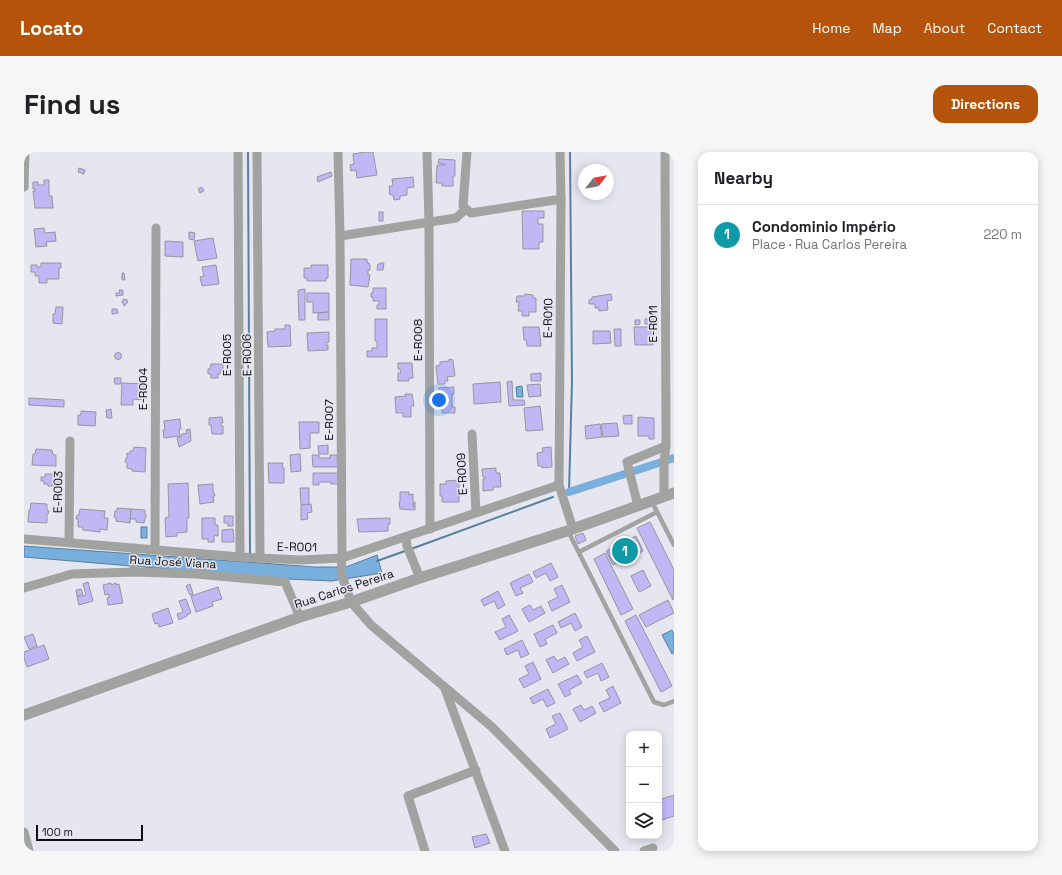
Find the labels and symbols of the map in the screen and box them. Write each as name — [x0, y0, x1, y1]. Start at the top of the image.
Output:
north arrow — [578, 164, 614, 200]
street label: E-R010 — [540, 298, 556, 338]
street label: E-R011 — [645, 305, 661, 343]
street label: E-R008 — [410, 319, 426, 361]
street label: E-R005 — [219, 334, 235, 376]
street label: E-R006 — [239, 334, 255, 376]
street label: E-R004 — [135, 367, 151, 410]
your location — [429, 390, 449, 410]
street label: E-R007 — [321, 399, 337, 441]
street label: E-R009 — [453, 452, 471, 496]
street label: E-R003 — [50, 471, 66, 513]
pin: 1 — [612, 536, 638, 566]
street label: E-R001 — [277, 539, 317, 555]
street label: Rua José Viana — [129, 552, 217, 572]
street label: Rua Carlos Pereira — [292, 565, 396, 613]
scale bar — [36, 823, 143, 842]

